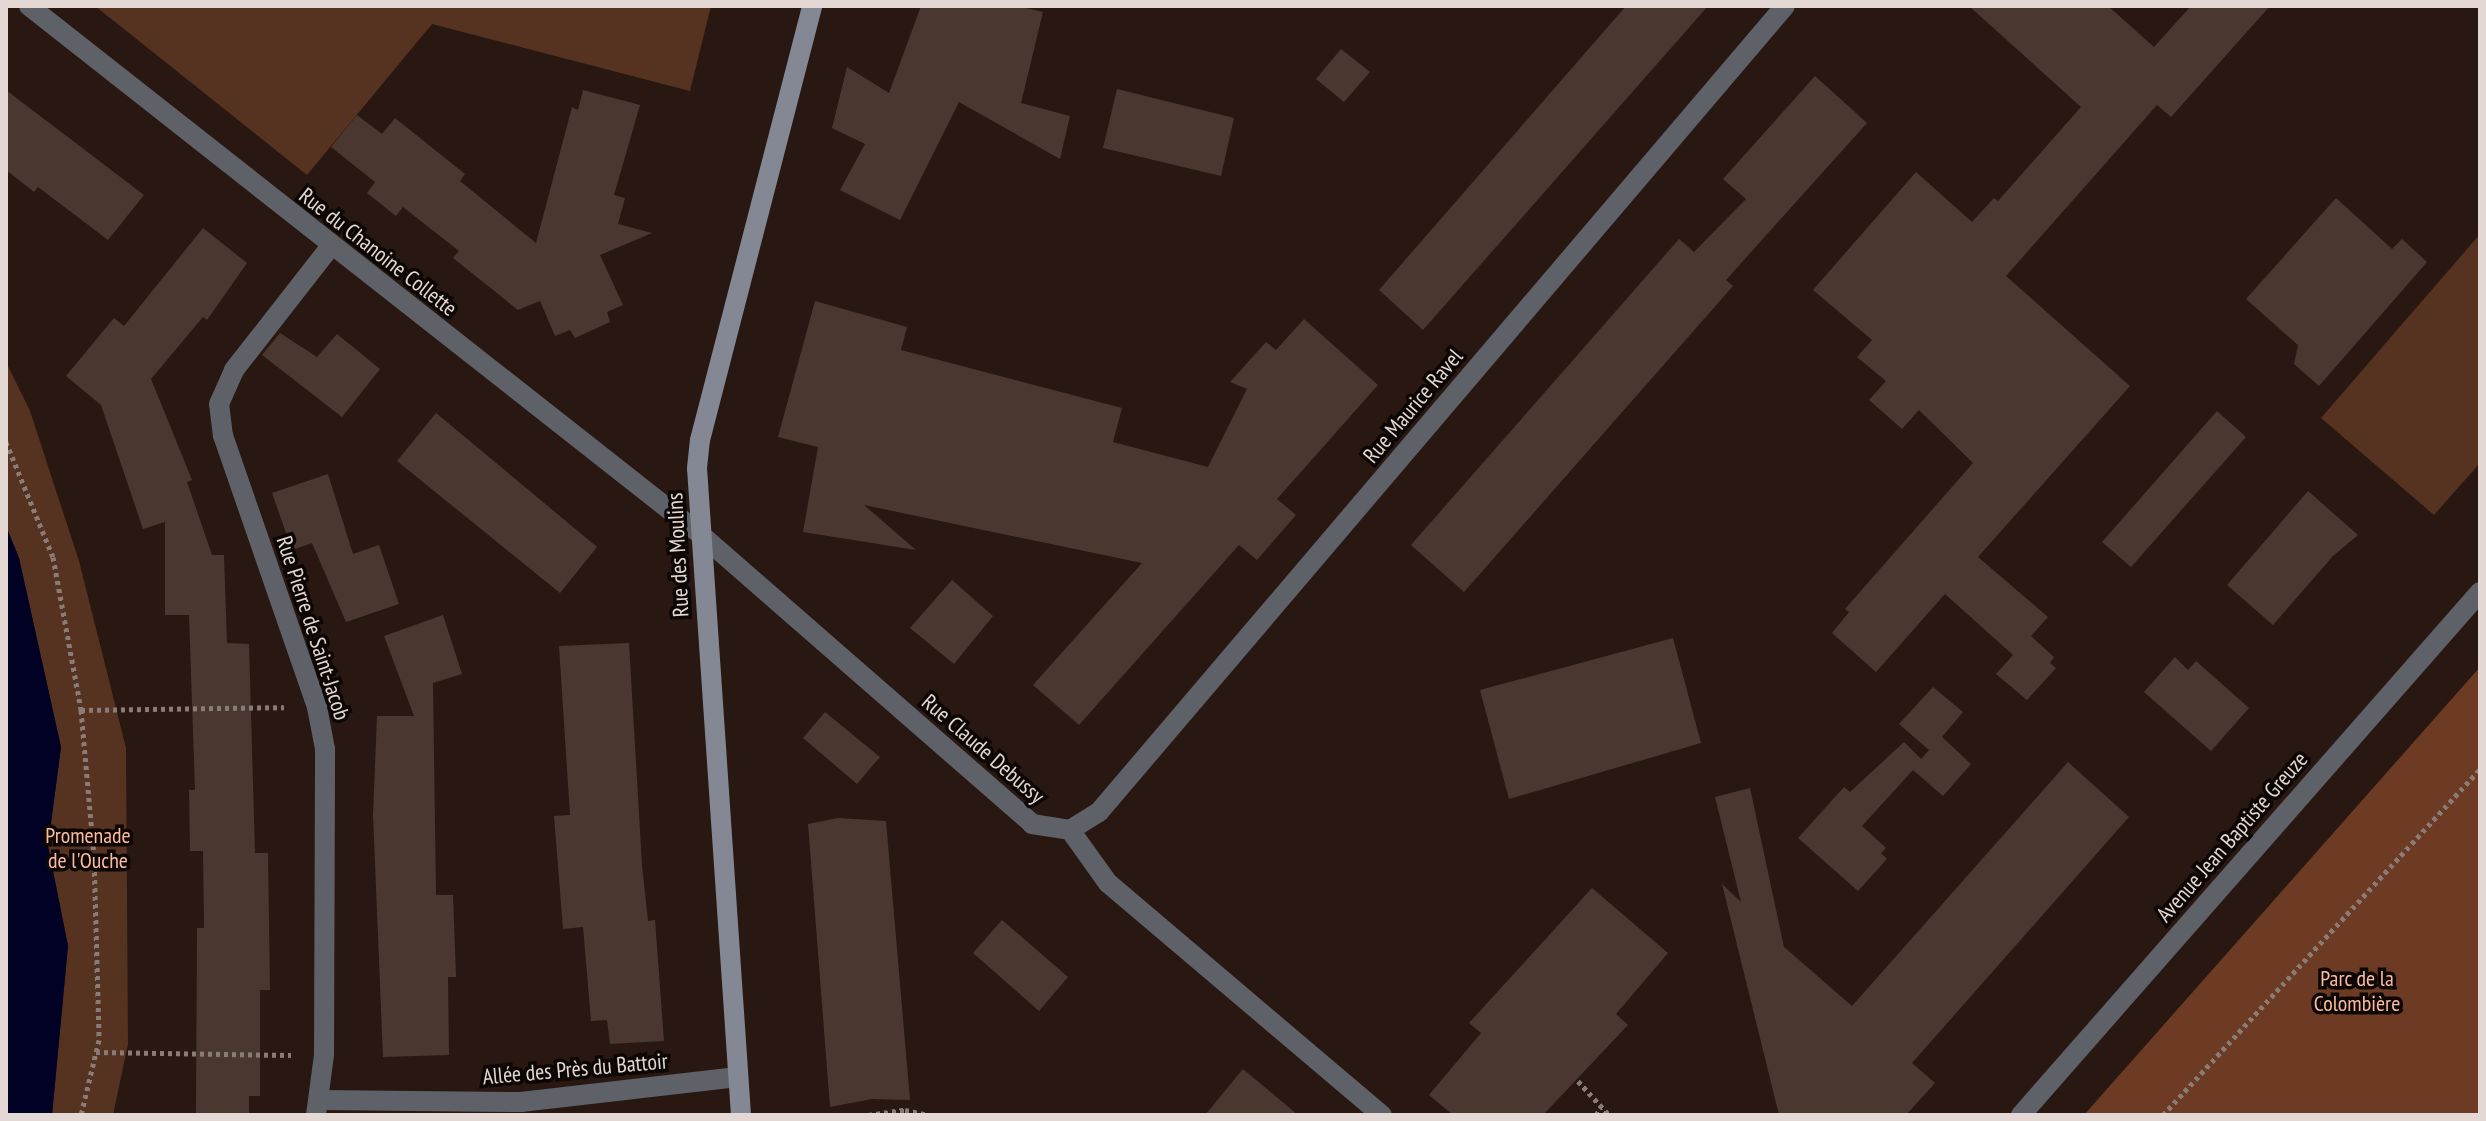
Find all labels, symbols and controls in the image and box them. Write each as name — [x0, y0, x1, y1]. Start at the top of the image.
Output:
street label: Rue du Chanoine Collette — [294, 182, 462, 322]
street label: Rue Maurice Ravel — [1358, 344, 1468, 468]
street label: Rue des Moulins — [662, 492, 694, 618]
street label: Rue Pierre de Saint-Jacob — [271, 533, 355, 723]
street label: Rue Claude Debussy — [916, 689, 1050, 809]
street label: Avenue Jean Baptiste Greuze — [2151, 747, 2313, 927]
park label: Promenade de l'Ouche — [45, 822, 131, 874]
park label: Parc de la Colombière — [2314, 965, 2400, 1016]
street label: Allée des Près du Battoir — [481, 1048, 669, 1090]

